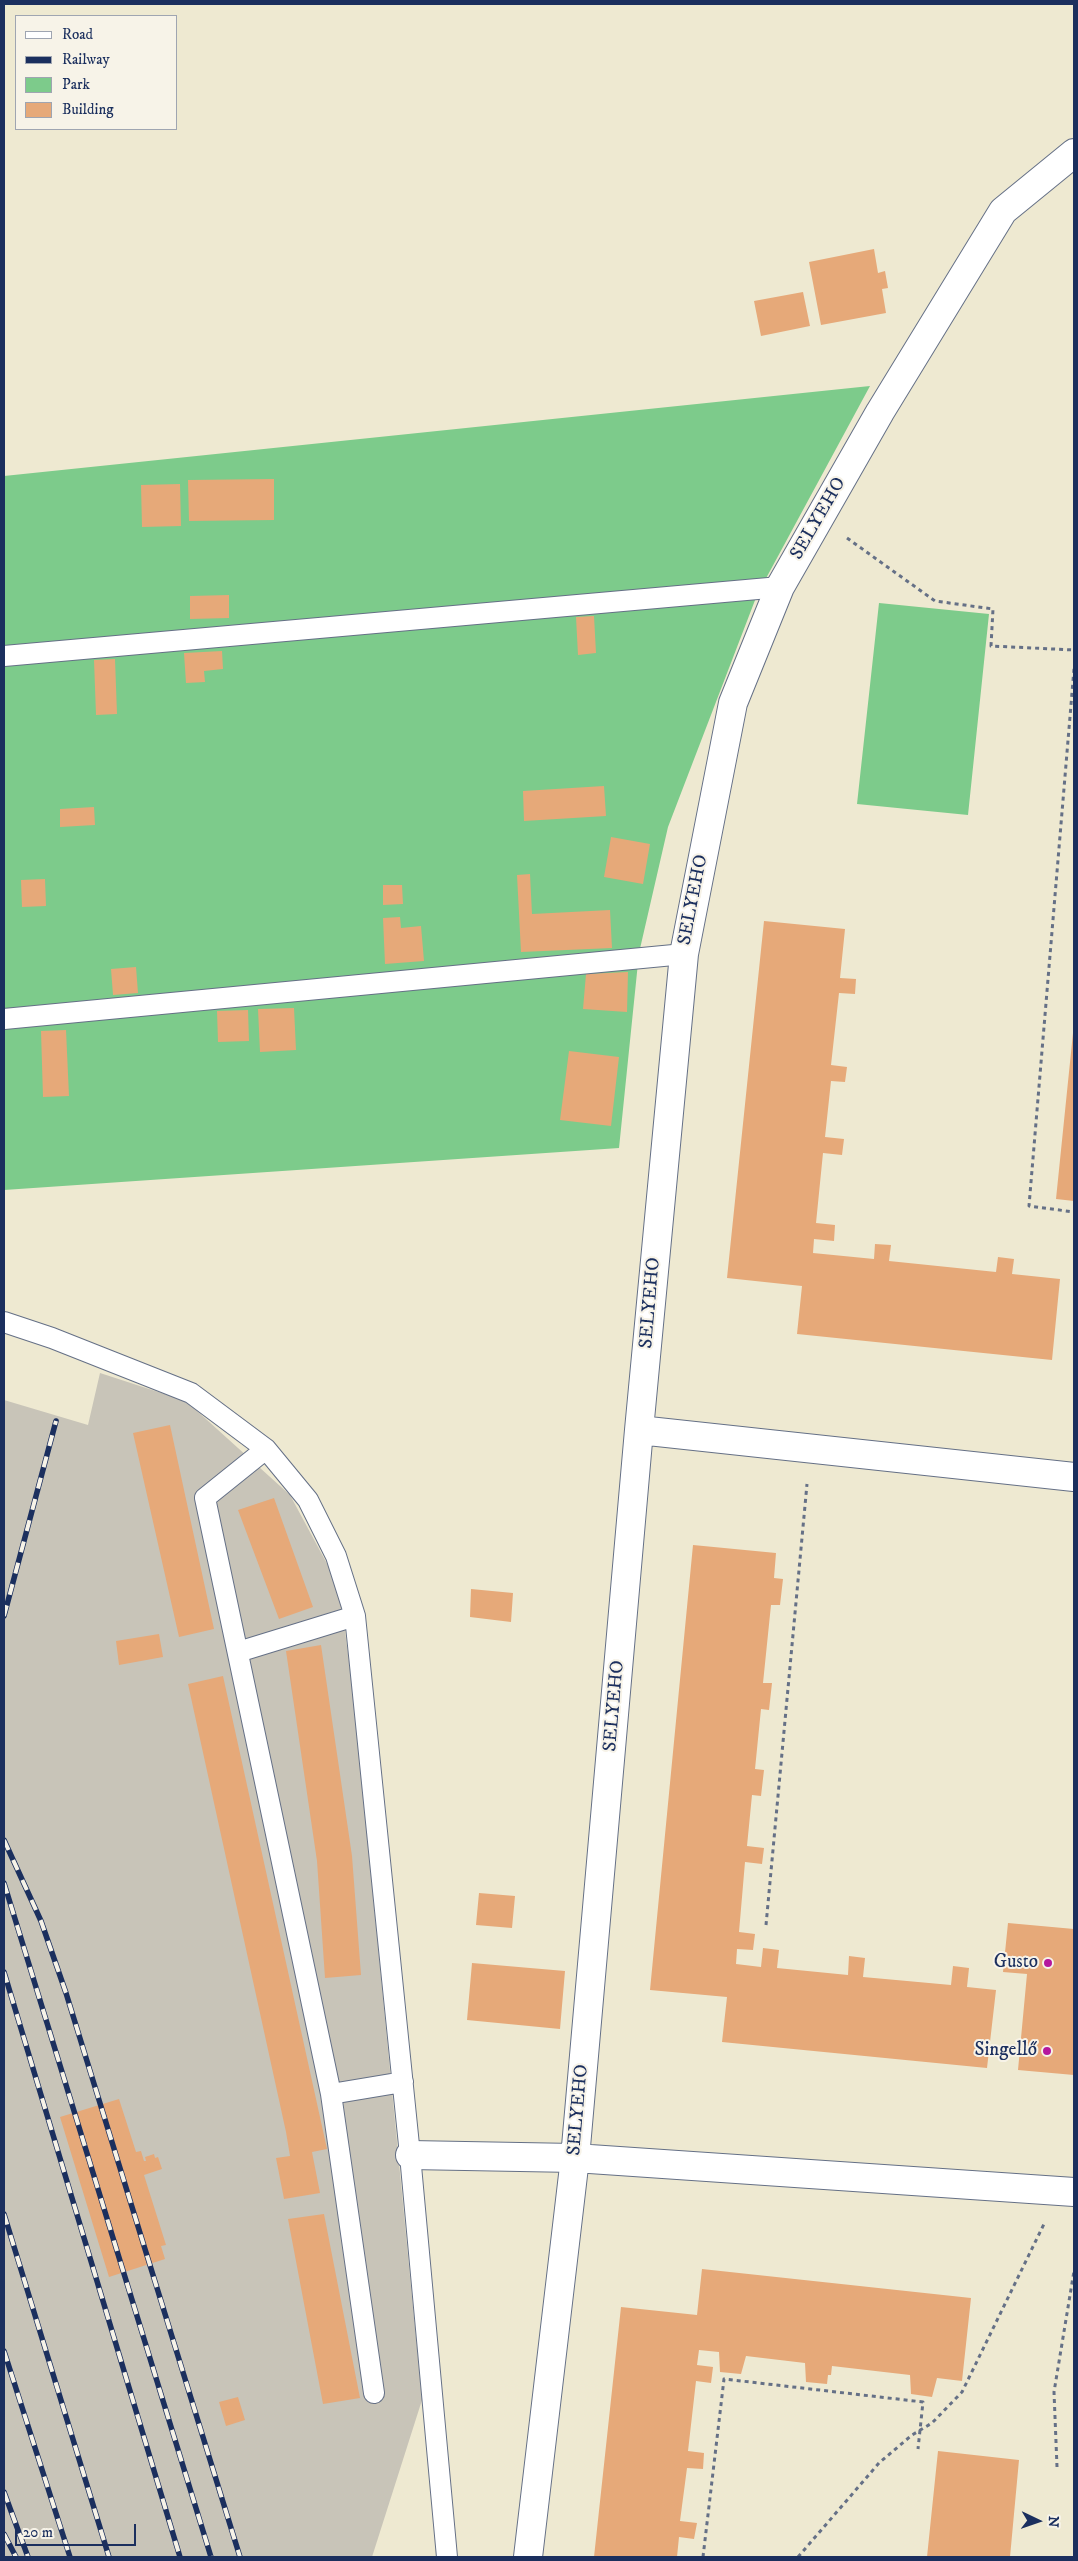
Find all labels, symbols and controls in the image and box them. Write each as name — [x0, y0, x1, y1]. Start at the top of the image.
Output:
legend — [15, 15, 178, 130]
text: Road — [62, 25, 93, 44]
text: Railway — [62, 50, 110, 69]
text: Park — [62, 75, 90, 94]
text: Building — [62, 100, 114, 119]
street label: SELYEHO — [786, 474, 852, 564]
street label: SELYEHO — [674, 853, 714, 947]
street label: SELYEHO — [636, 1256, 666, 1350]
street label: SELYEHO — [600, 1659, 630, 1753]
place label: Gusto — [994, 1952, 1038, 1974]
marker: Gusto — [1042, 1957, 1054, 1969]
place label: Singellő — [975, 2040, 1037, 2062]
marker: Singellő — [1041, 2045, 1053, 2057]
street label: SELYEHO — [564, 2063, 594, 2157]
north arrow — [1013, 2496, 1063, 2546]
scale bar — [18, 2514, 139, 2546]
text: N — [1044, 2516, 1062, 2528]
text: 20 m — [23, 2523, 53, 2542]

